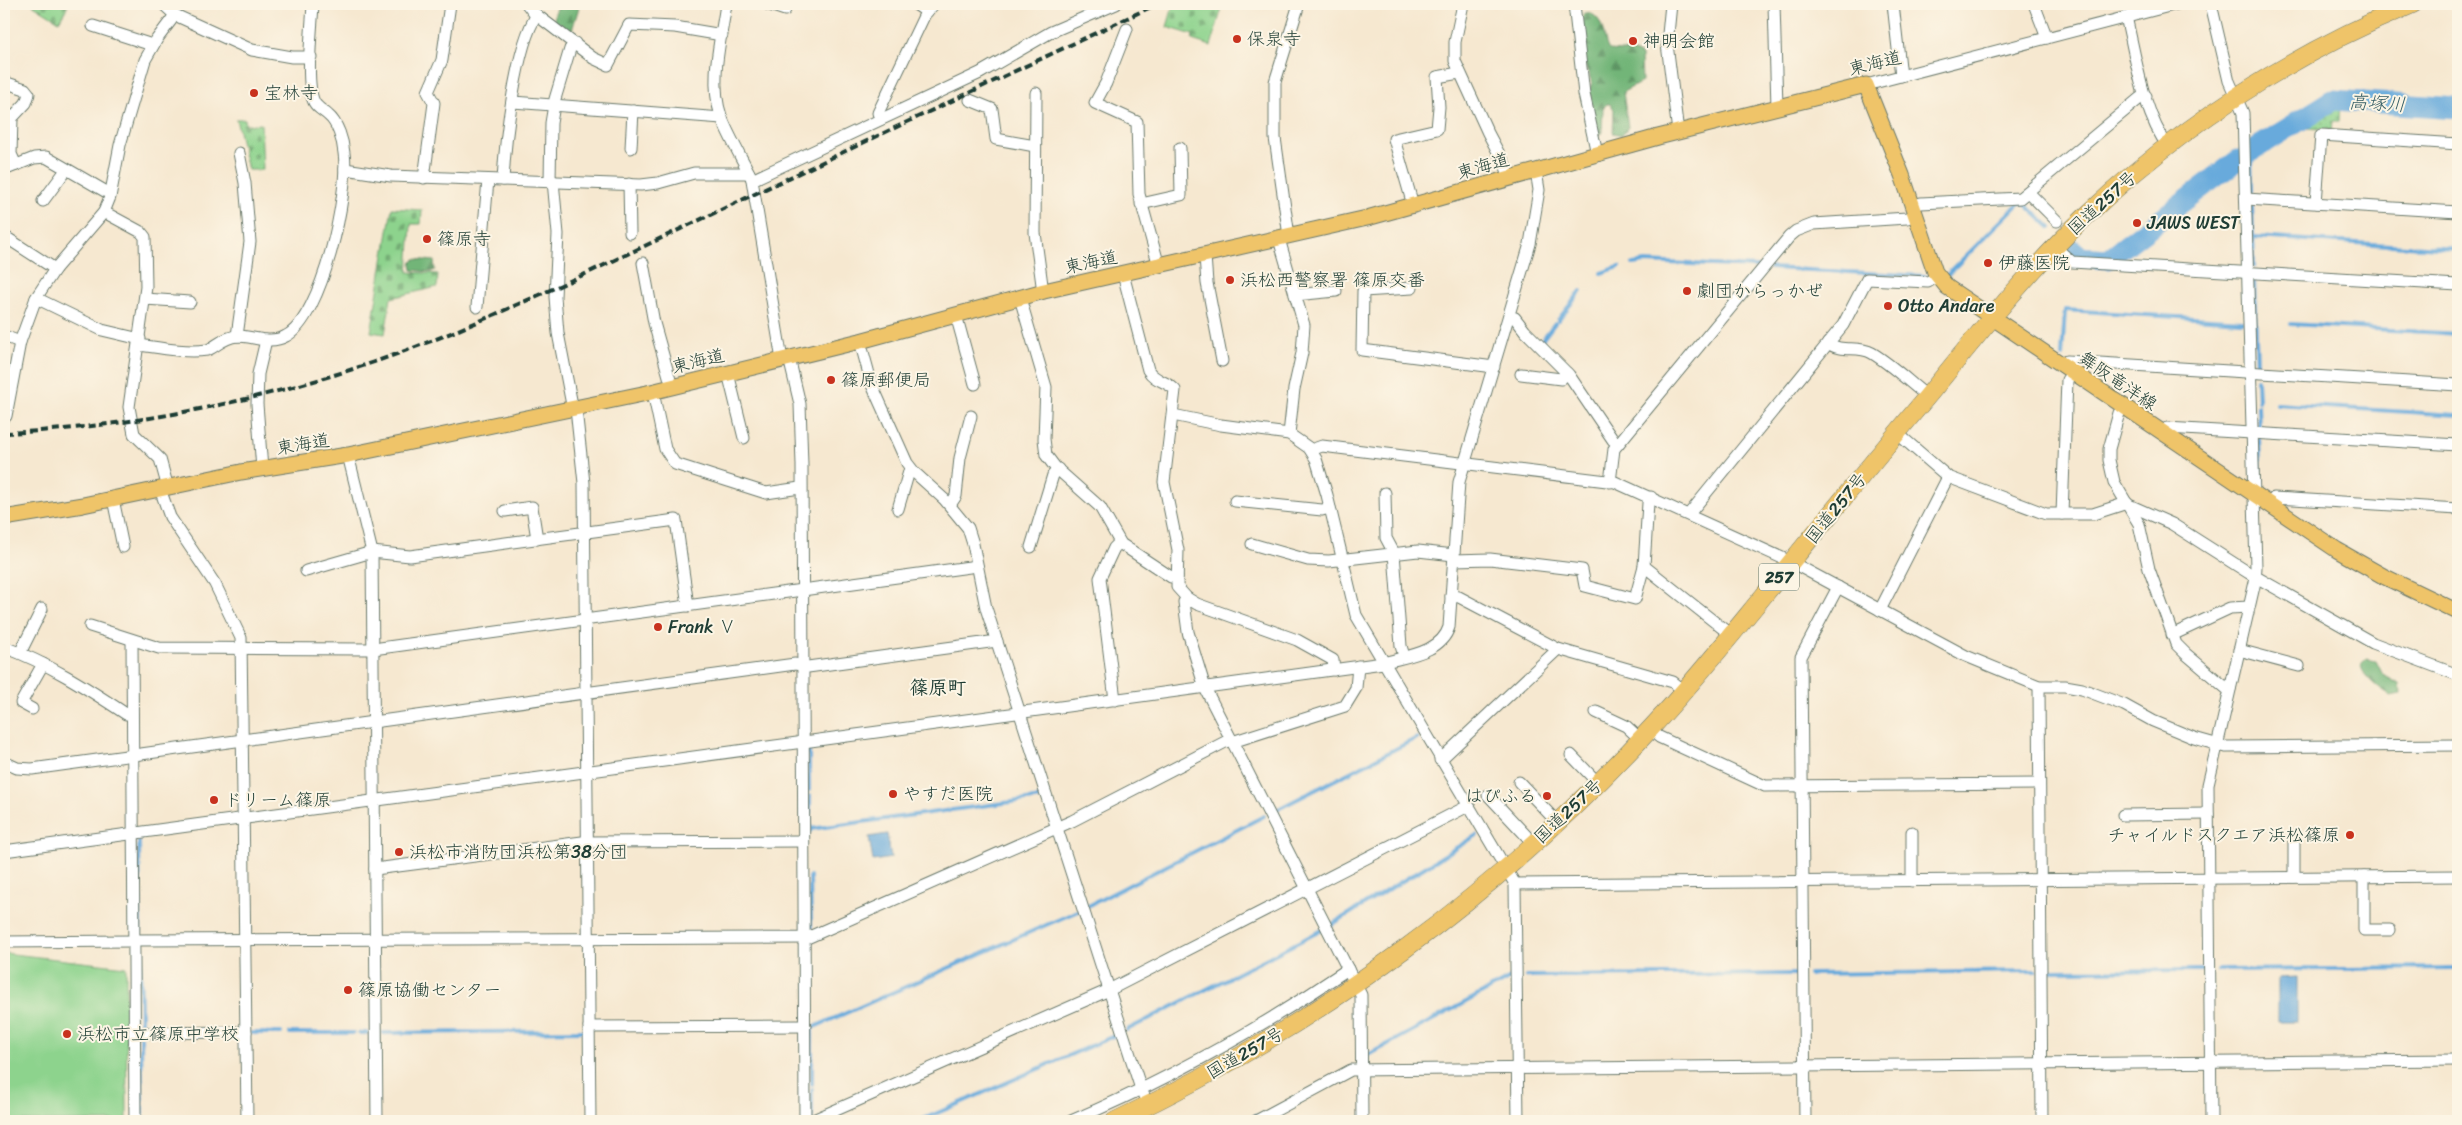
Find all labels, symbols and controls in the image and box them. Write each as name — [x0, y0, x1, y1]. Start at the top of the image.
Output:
place label: 保泉寺 — [1247, 23, 1301, 55]
place label: 神明会館 — [1643, 25, 1715, 57]
marker: 保泉寺 — [1231, 33, 1243, 45]
marker: 神明会館 — [1627, 35, 1639, 47]
street label: 東海道 — [1845, 41, 1905, 85]
place label: 宝林寺 — [264, 77, 318, 109]
water label: 高塚川 — [2348, 85, 2406, 121]
marker: 宝林寺 — [248, 87, 260, 99]
street label: 東海道 — [1453, 143, 1513, 189]
street label: 国道257号 — [2059, 162, 2145, 244]
place label: JAWS WEST — [2146, 207, 2241, 239]
marker: JAWS WEST — [2131, 217, 2143, 229]
place label: 篠原寺 — [437, 223, 491, 255]
marker: 篠原寺 — [421, 233, 433, 245]
street label: 東海道 — [1061, 241, 1121, 283]
place label: 伊藤医院 — [1998, 247, 2070, 279]
marker: 伊藤医院 — [1982, 257, 1994, 269]
place label: 浜松西警察署 篠原交番 — [1240, 264, 1425, 296]
marker: 浜松西警察署 篠原交番 — [1224, 274, 1236, 286]
place label: 劇団からっかぜ — [1697, 275, 1823, 307]
marker: 劇団からっかぜ — [1681, 285, 1693, 297]
place label: Otto Andare — [1898, 290, 1995, 322]
marker: Otto Andare — [1882, 300, 1894, 312]
street label: 東海道 — [668, 339, 728, 383]
street label: 舞阪竜洋線 — [2072, 343, 2164, 419]
place label: 篠原郵便局 — [841, 364, 931, 396]
marker: 篠原郵便局 — [825, 374, 837, 386]
street label: 東海道 — [274, 424, 332, 464]
street label: 国道257号 — [1797, 465, 1875, 551]
road number: 257 — [1759, 564, 1799, 590]
place label: Frank Ⅴ — [668, 611, 736, 643]
marker: Frank Ⅴ — [652, 621, 664, 633]
district label: 篠原町 — [909, 671, 967, 704]
street label: 国道257号 — [1526, 770, 1610, 852]
place label: やすだ医院 — [903, 778, 993, 810]
place label: はぴふる — [1465, 780, 1537, 812]
place label: ドリーム篠原 — [224, 784, 331, 816]
marker: やすだ医院 — [887, 788, 899, 800]
marker: はぴふる — [1541, 790, 1553, 802]
marker: ドリーム篠原 — [208, 794, 220, 806]
place label: チャイルドスクエア浜松篠原 — [2107, 819, 2340, 851]
marker: チャイルドスクエア浜松篠原 — [2344, 829, 2356, 841]
place label: 浜松市消防団浜松第38分団 — [409, 836, 628, 868]
marker: 浜松市消防団浜松第38分団 — [393, 846, 405, 858]
place label: 篠原協働センター — [358, 974, 501, 1006]
marker: 篠原協働センター — [342, 984, 354, 996]
place label: 浜松市立篠原中学校 — [77, 1018, 239, 1050]
street label: 国道257号 — [1200, 1018, 1290, 1088]
marker: 浜松市立篠原中学校 — [61, 1028, 73, 1040]

